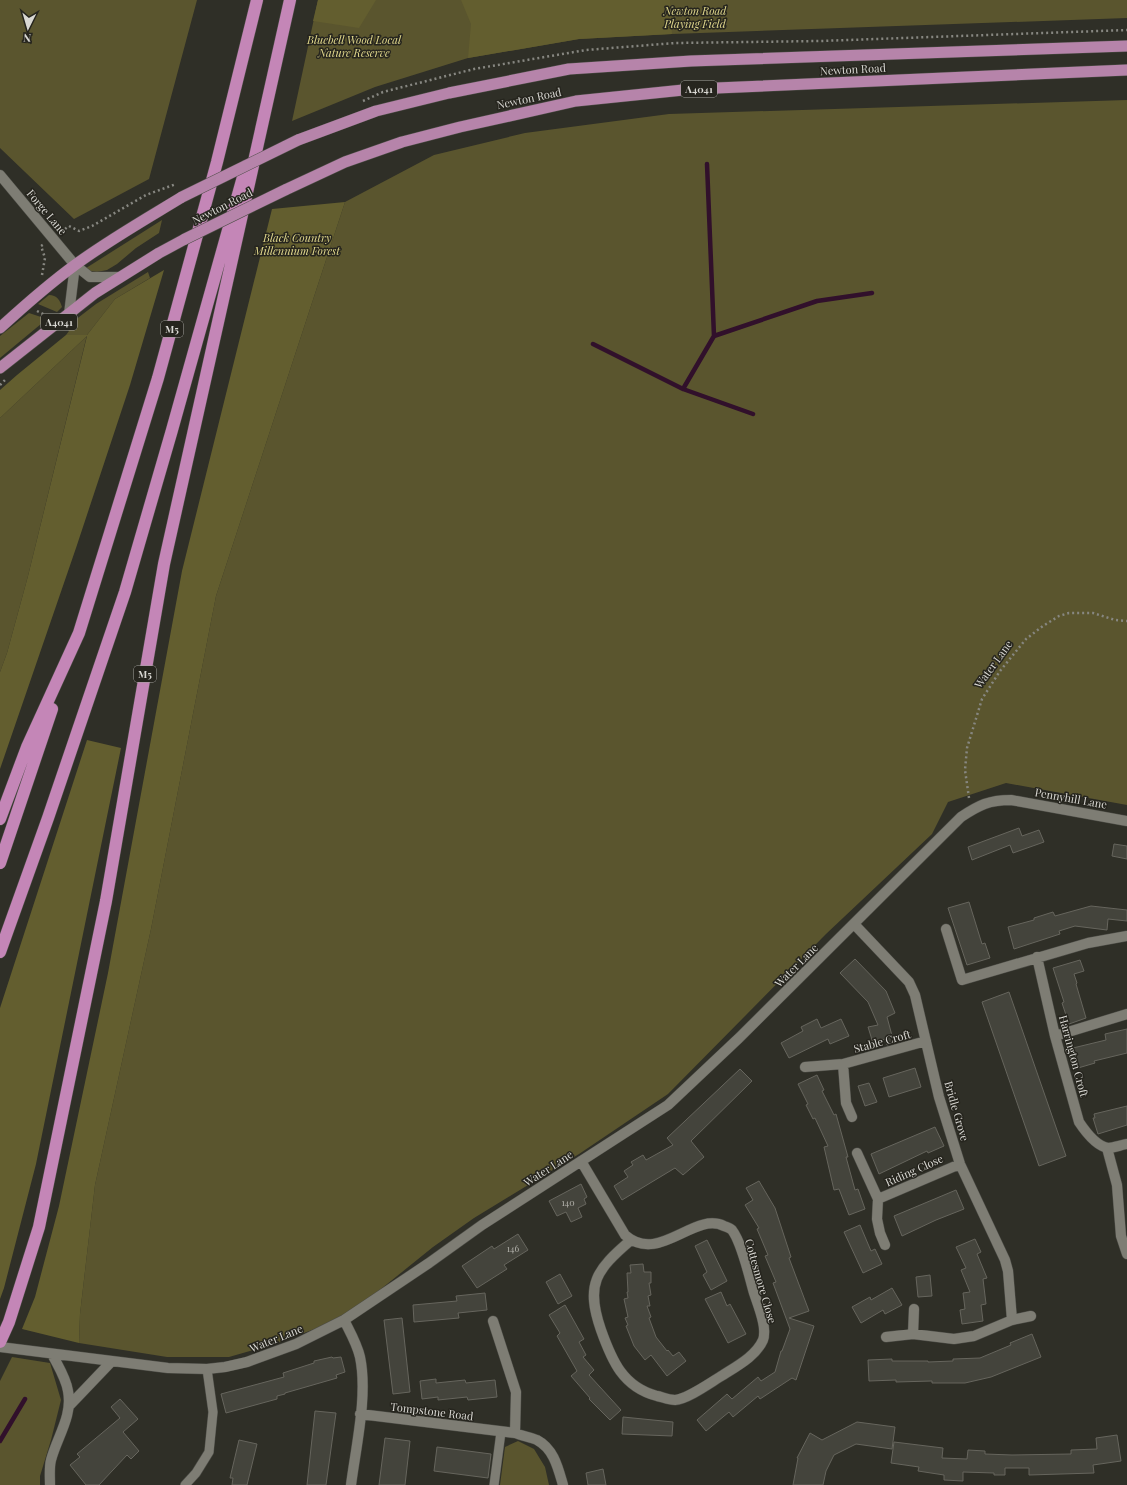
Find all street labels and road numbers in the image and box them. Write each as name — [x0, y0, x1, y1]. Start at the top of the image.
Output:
street label: Newton Road — [820, 60, 887, 78]
road number: A4041 — [681, 81, 717, 97]
street label: Newton Road — [495, 84, 563, 112]
street label: Newton Road — [189, 184, 255, 228]
street label: Forge Lane — [24, 186, 71, 238]
road number: A4041 — [41, 314, 77, 330]
road number: M5 — [161, 321, 183, 337]
street label: Water Lane — [970, 637, 1016, 692]
road number: M5 — [134, 666, 156, 682]
street label: Pennyhill Lane — [1034, 784, 1109, 812]
street label: Water Lane — [770, 940, 821, 991]
street label: Harrington Croft — [1056, 1013, 1092, 1099]
street label: Stable Croft — [852, 1026, 912, 1056]
street label: Bridle Grove — [941, 1079, 973, 1143]
street label: Water Lane — [520, 1146, 576, 1190]
street label: Riding Close — [883, 1150, 946, 1189]
street label: Cottesmore Close — [742, 1237, 780, 1325]
street label: Water Lane — [246, 1320, 305, 1356]
street label: Tompstone Road — [390, 1398, 475, 1424]

